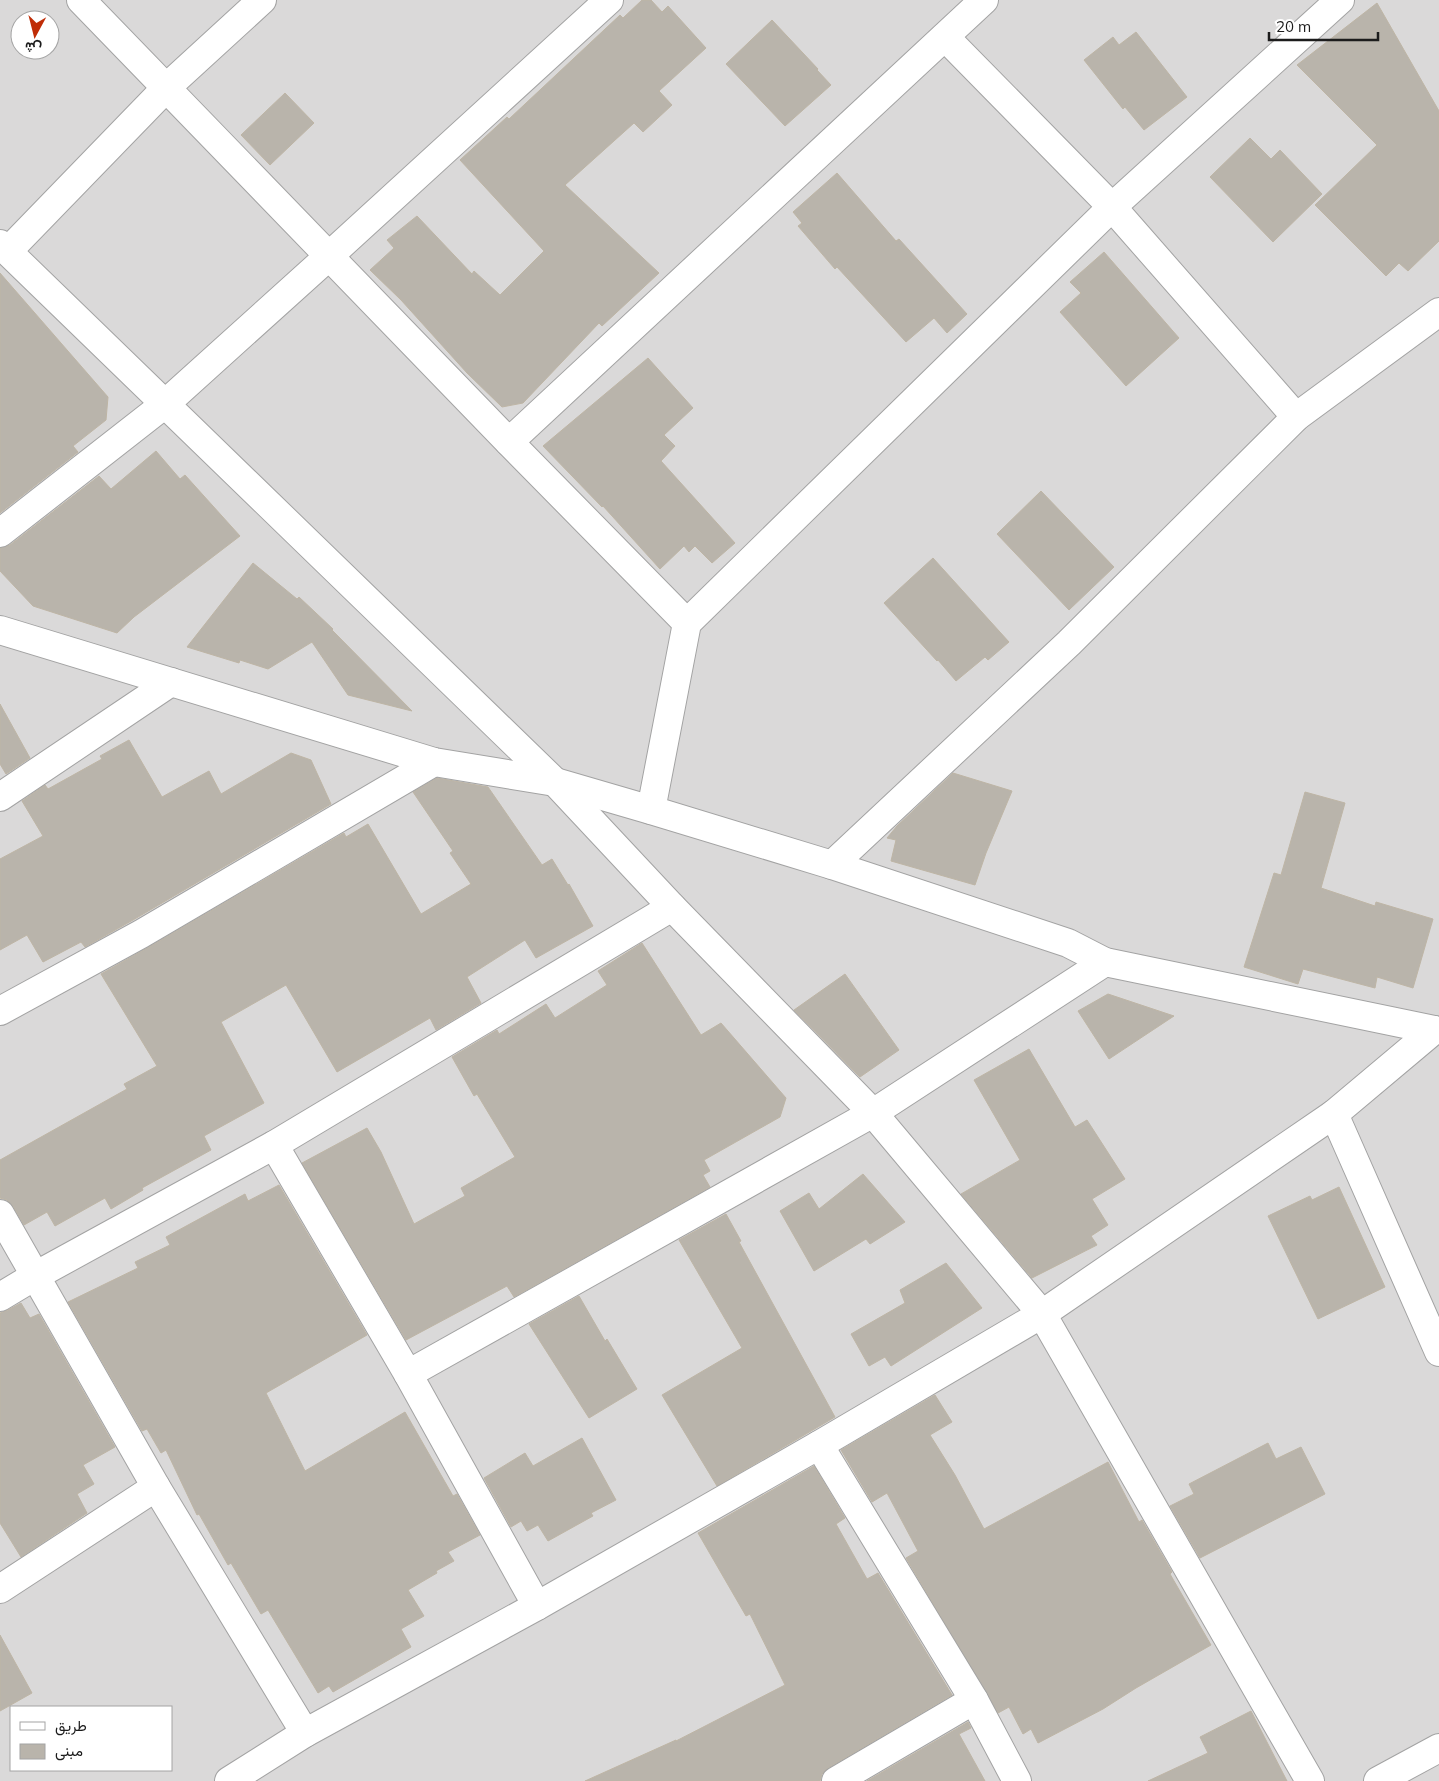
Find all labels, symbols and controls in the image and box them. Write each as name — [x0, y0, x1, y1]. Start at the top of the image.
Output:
north arrow — [10, 10, 60, 60]
scale bar — [1269, 10, 1378, 42]
text: 20 m — [1276, 17, 1311, 36]
text: ش — [24, 38, 43, 58]
legend — [10, 1706, 172, 1771]
text: طريق — [55, 1716, 87, 1736]
text: مبنى — [55, 1741, 83, 1761]

